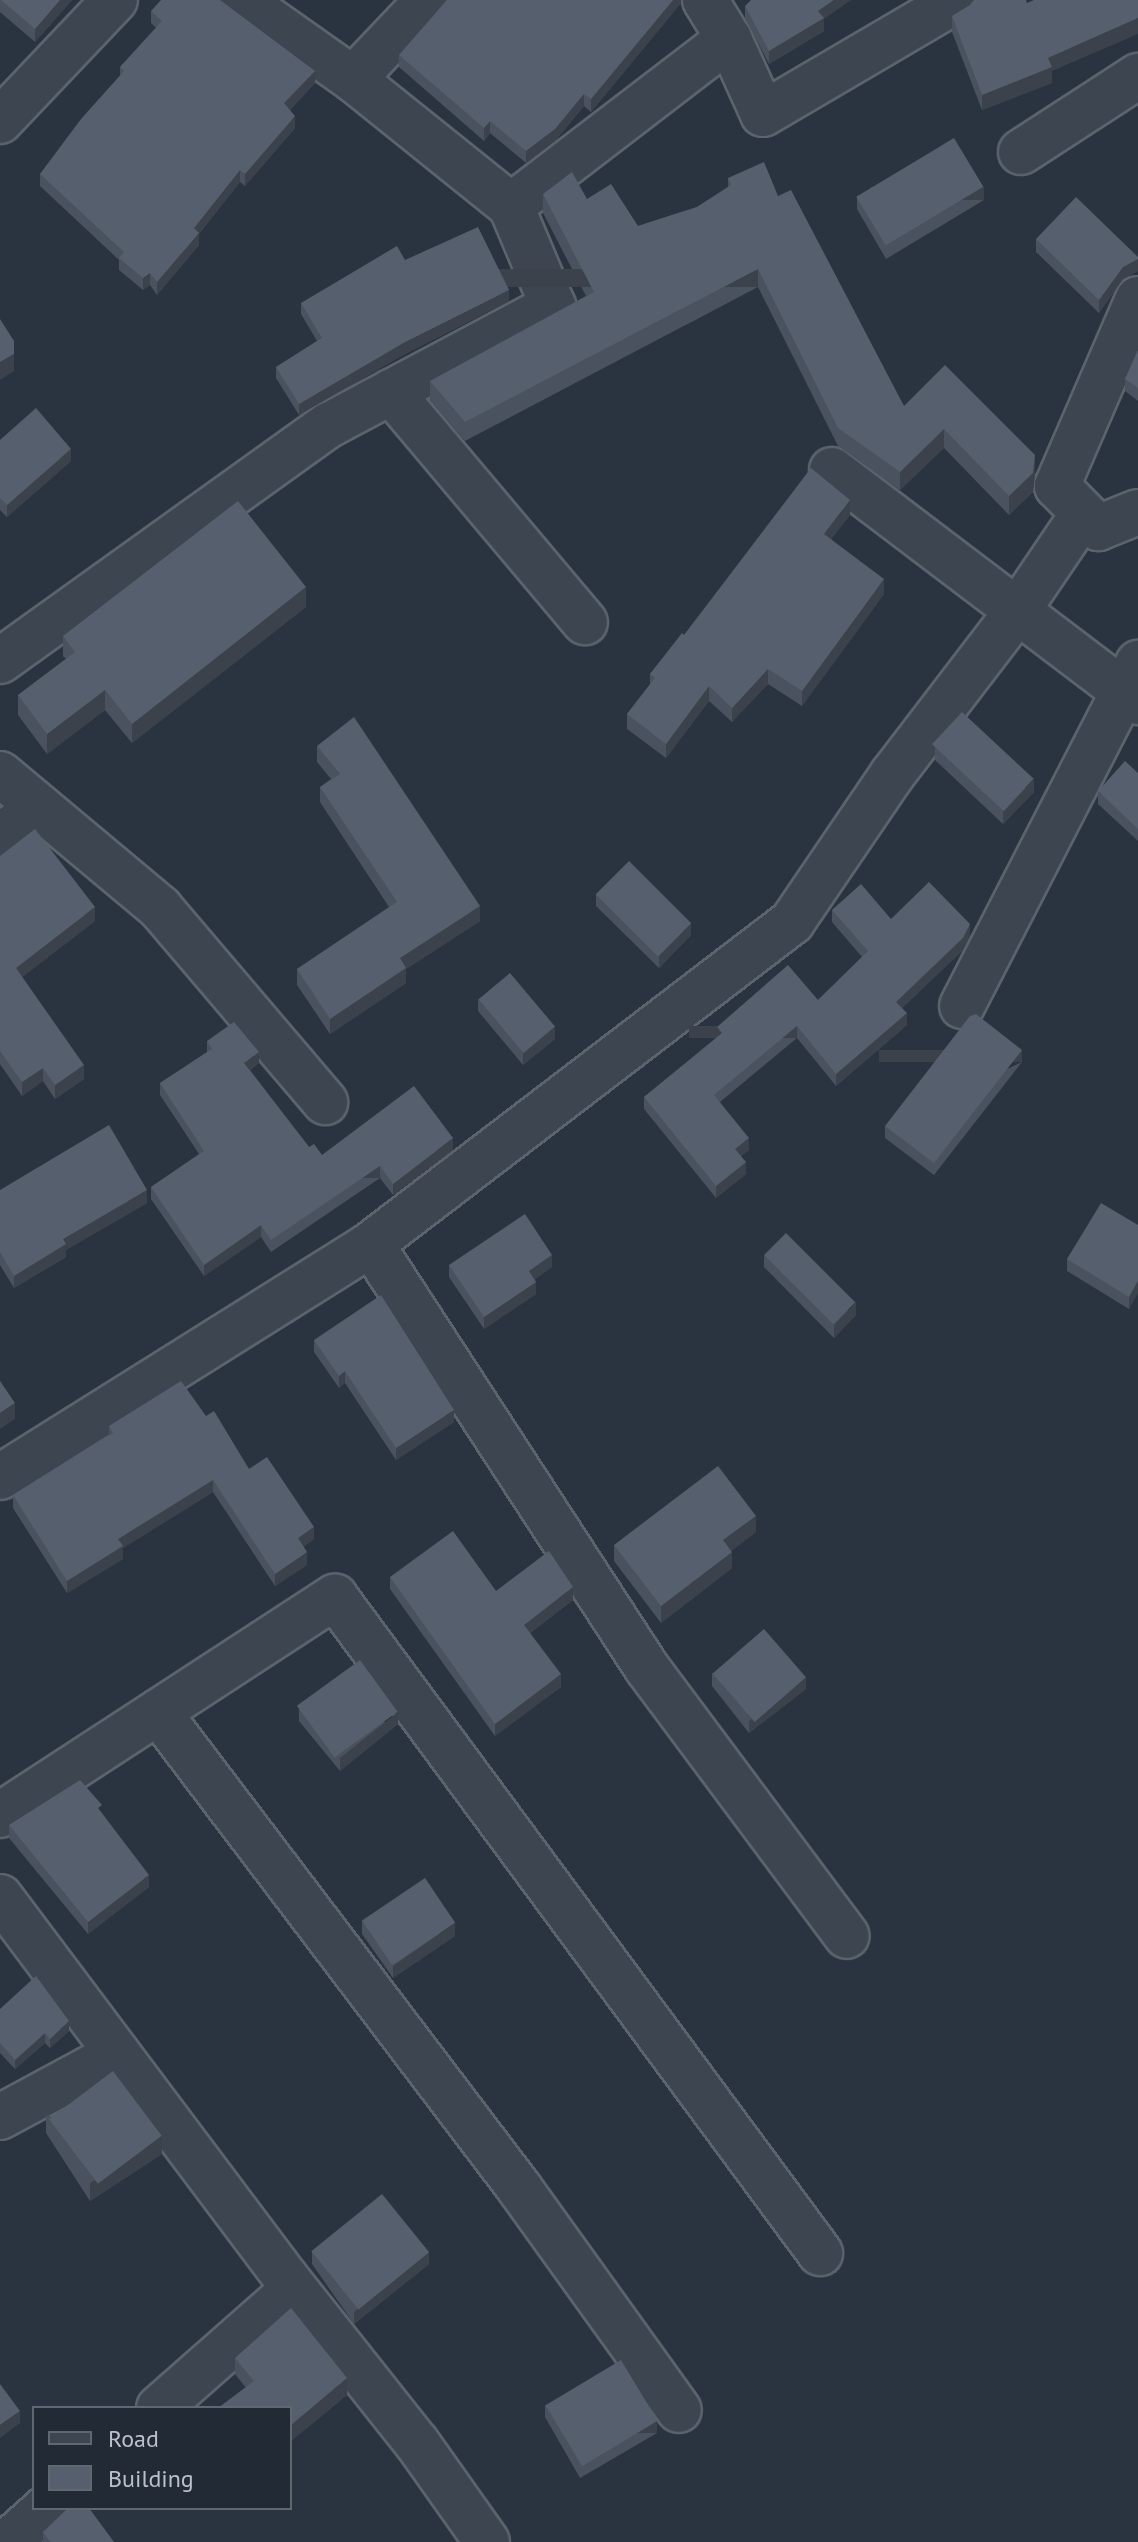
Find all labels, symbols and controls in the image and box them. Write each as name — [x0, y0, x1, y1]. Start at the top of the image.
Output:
legend — [32, 2406, 292, 2510]
text: Road — [108, 2423, 159, 2454]
text: Building — [108, 2463, 194, 2494]

